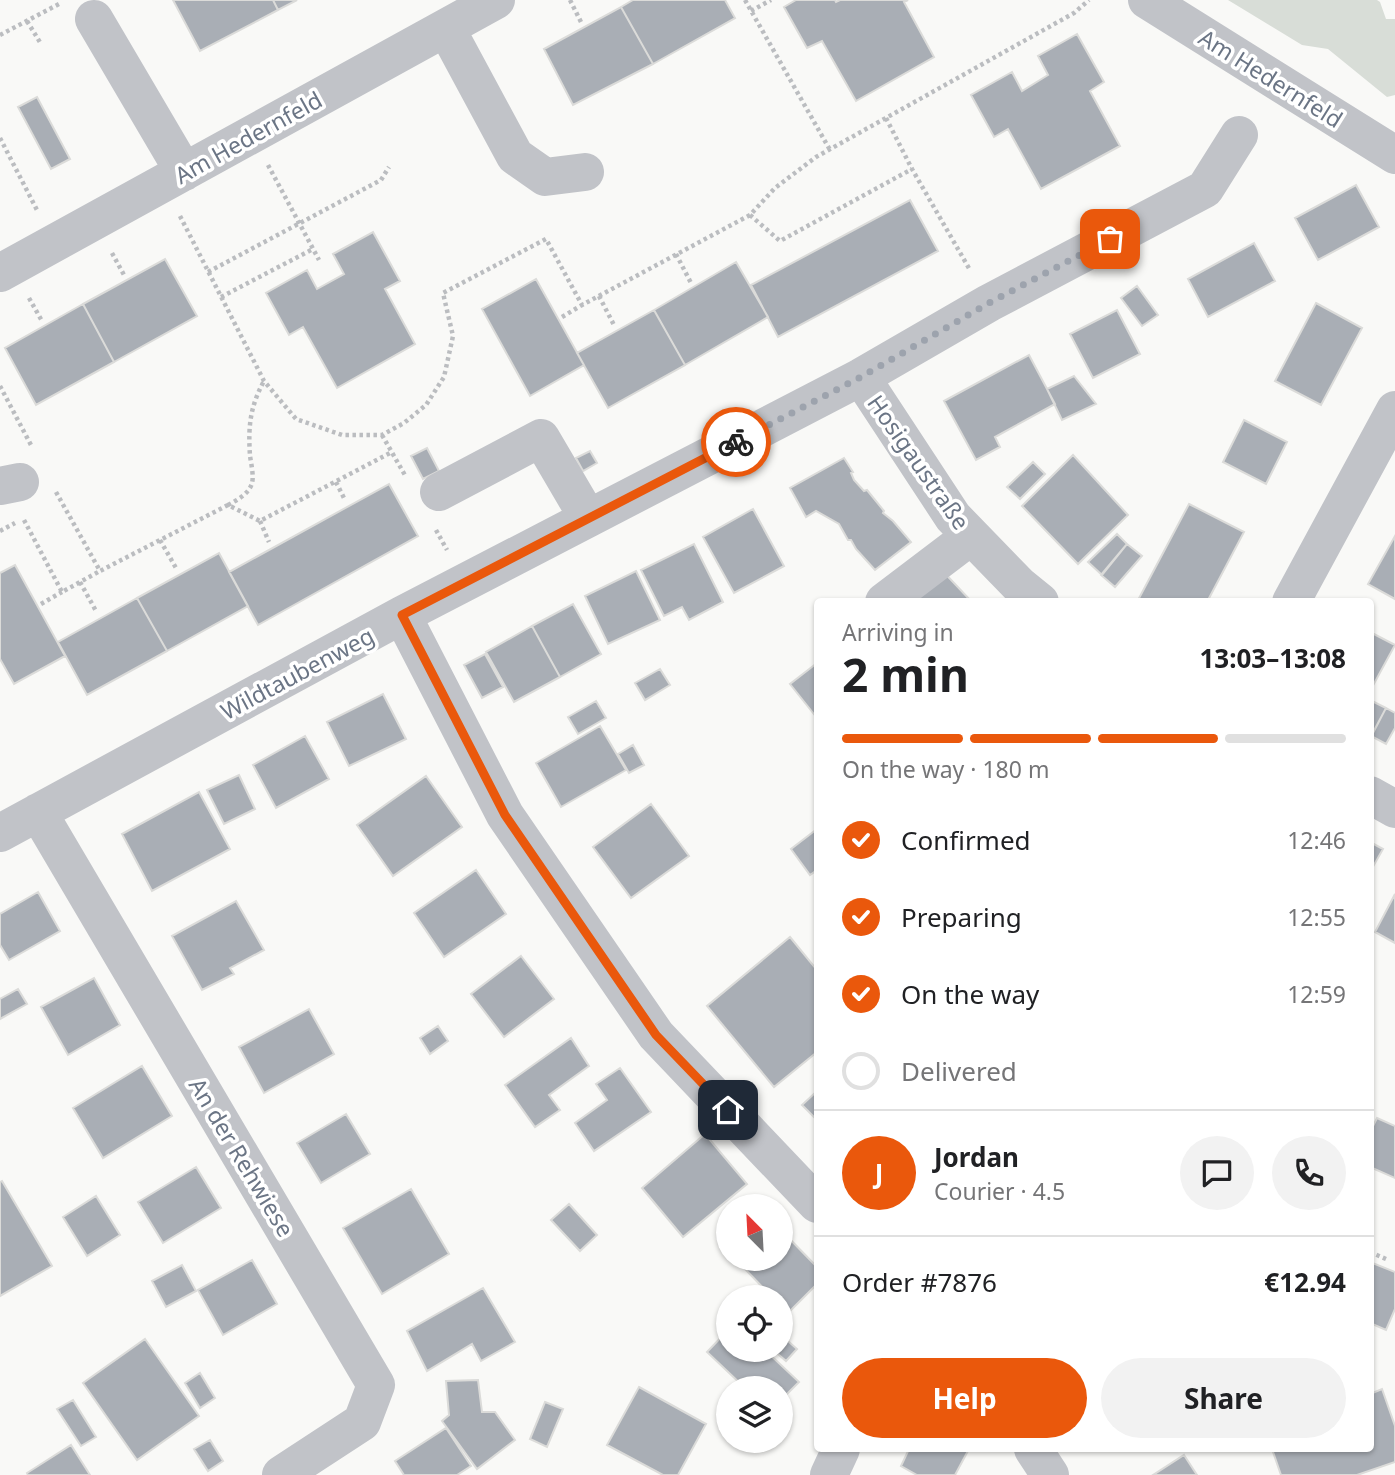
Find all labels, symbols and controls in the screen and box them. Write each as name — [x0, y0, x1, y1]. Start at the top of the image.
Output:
street label: Am Hedernfeld — [1193, 21, 1349, 135]
street label: Am Hedernfeld — [169, 83, 327, 191]
pin — [1080, 209, 1140, 269]
icon: bag — [1091, 220, 1129, 258]
street label: Hosigaustraße — [861, 388, 977, 536]
courier — [701, 407, 771, 477]
icon: bike — [717, 423, 755, 461]
text: Arriving in — [842, 616, 954, 648]
street label: Wildtaubenweg — [215, 619, 379, 727]
text: 13:03–13:08 — [1199, 640, 1346, 676]
text: 2 min — [842, 643, 969, 705]
text: On the way · 180 m — [842, 753, 1049, 785]
icon: check — [842, 821, 880, 859]
text: Confirmed — [901, 822, 1031, 858]
text: 12:46 — [1287, 824, 1346, 856]
icon: check — [842, 898, 880, 936]
text: Preparing — [901, 899, 1022, 935]
text: 12:55 — [1287, 901, 1346, 933]
icon: check — [842, 975, 880, 1013]
text: On the way — [901, 976, 1039, 1012]
text: 12:59 — [1287, 978, 1346, 1010]
text: Delivered — [901, 1053, 1017, 1089]
street label: An der Rehwiese — [182, 1072, 302, 1242]
pin — [698, 1080, 758, 1140]
icon: home — [709, 1091, 747, 1129]
button: chat — [1180, 1136, 1254, 1210]
button: phone — [1272, 1136, 1346, 1210]
text: Jordan — [934, 1139, 1019, 1175]
text: J — [875, 1155, 883, 1191]
text: Courier · 4.5 — [934, 1175, 1065, 1207]
north arrow — [716, 1194, 793, 1270]
map controls — [716, 1194, 793, 1453]
text: Order #7876 — [842, 1264, 997, 1300]
text: €12.94 — [1264, 1264, 1346, 1300]
button: locate — [716, 1285, 793, 1362]
button: Help — [842, 1358, 1087, 1438]
button: Share — [1101, 1358, 1346, 1438]
button: layers — [716, 1376, 793, 1453]

